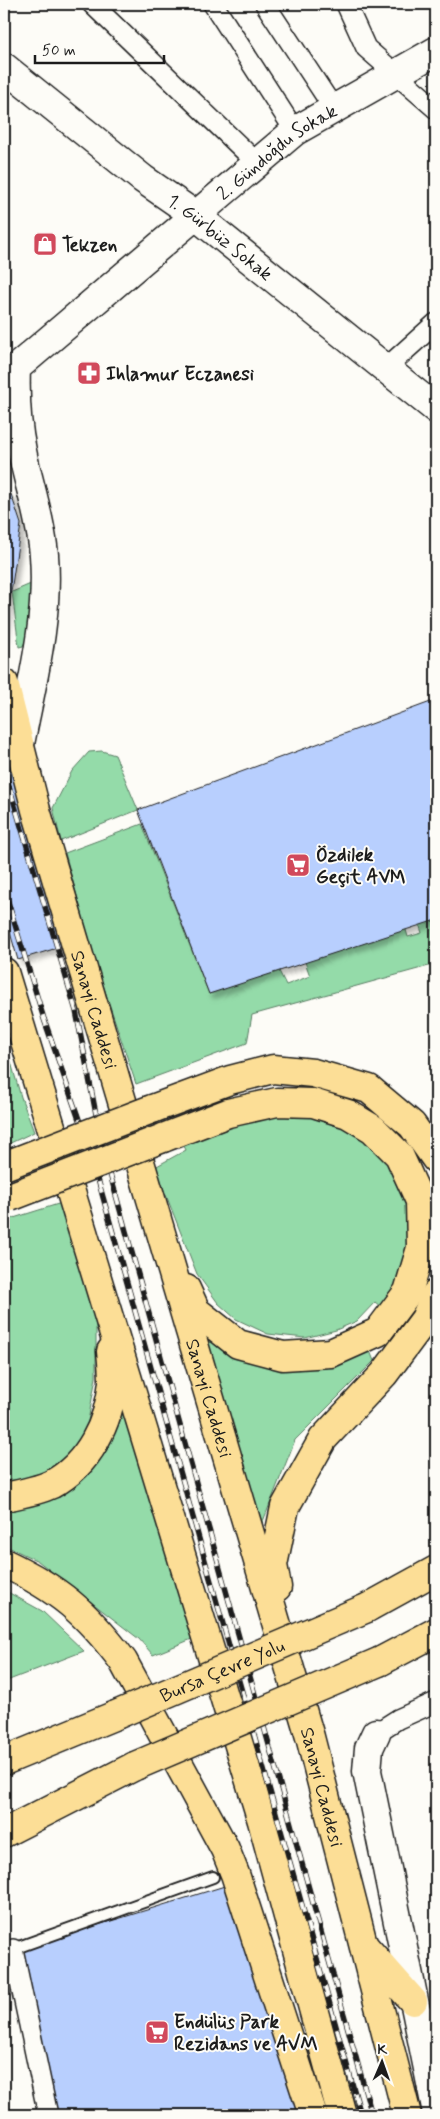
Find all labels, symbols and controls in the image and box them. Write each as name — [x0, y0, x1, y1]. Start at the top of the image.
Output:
scale bar — [35, 32, 164, 64]
text: 50 m — [42, 41, 76, 61]
street label: 2. Gündoğdu Sokak — [212, 99, 342, 206]
street label: 1. Gürbüz Sokak — [162, 189, 278, 287]
shop icon: Tekzen — [32, 231, 58, 257]
place label: Tekzen — [62, 233, 118, 258]
pharmacy icon: Ihlamur Eczanesi — [76, 360, 102, 386]
place label: Ihlamur Eczanesi — [106, 362, 254, 387]
place label: Özdilek Geçit AVM — [316, 843, 406, 890]
supermarket icon: Özdilek Geçit AVM — [285, 852, 311, 878]
street label: Sanayi Caddesi — [64, 948, 123, 1072]
street label: Sanayi Caddesi — [179, 1336, 238, 1461]
street label: Bursa Çevre Yolu — [156, 1634, 289, 1709]
street label: Sanayi Caddesi — [294, 1724, 349, 1850]
place label: Endülüs Park Rezidans ve AVM — [174, 2010, 318, 2057]
supermarket icon: Endülüs Park Rezidans ve AVM — [144, 2019, 170, 2045]
north arrow — [358, 2036, 408, 2086]
text: K — [377, 2041, 389, 2059]

